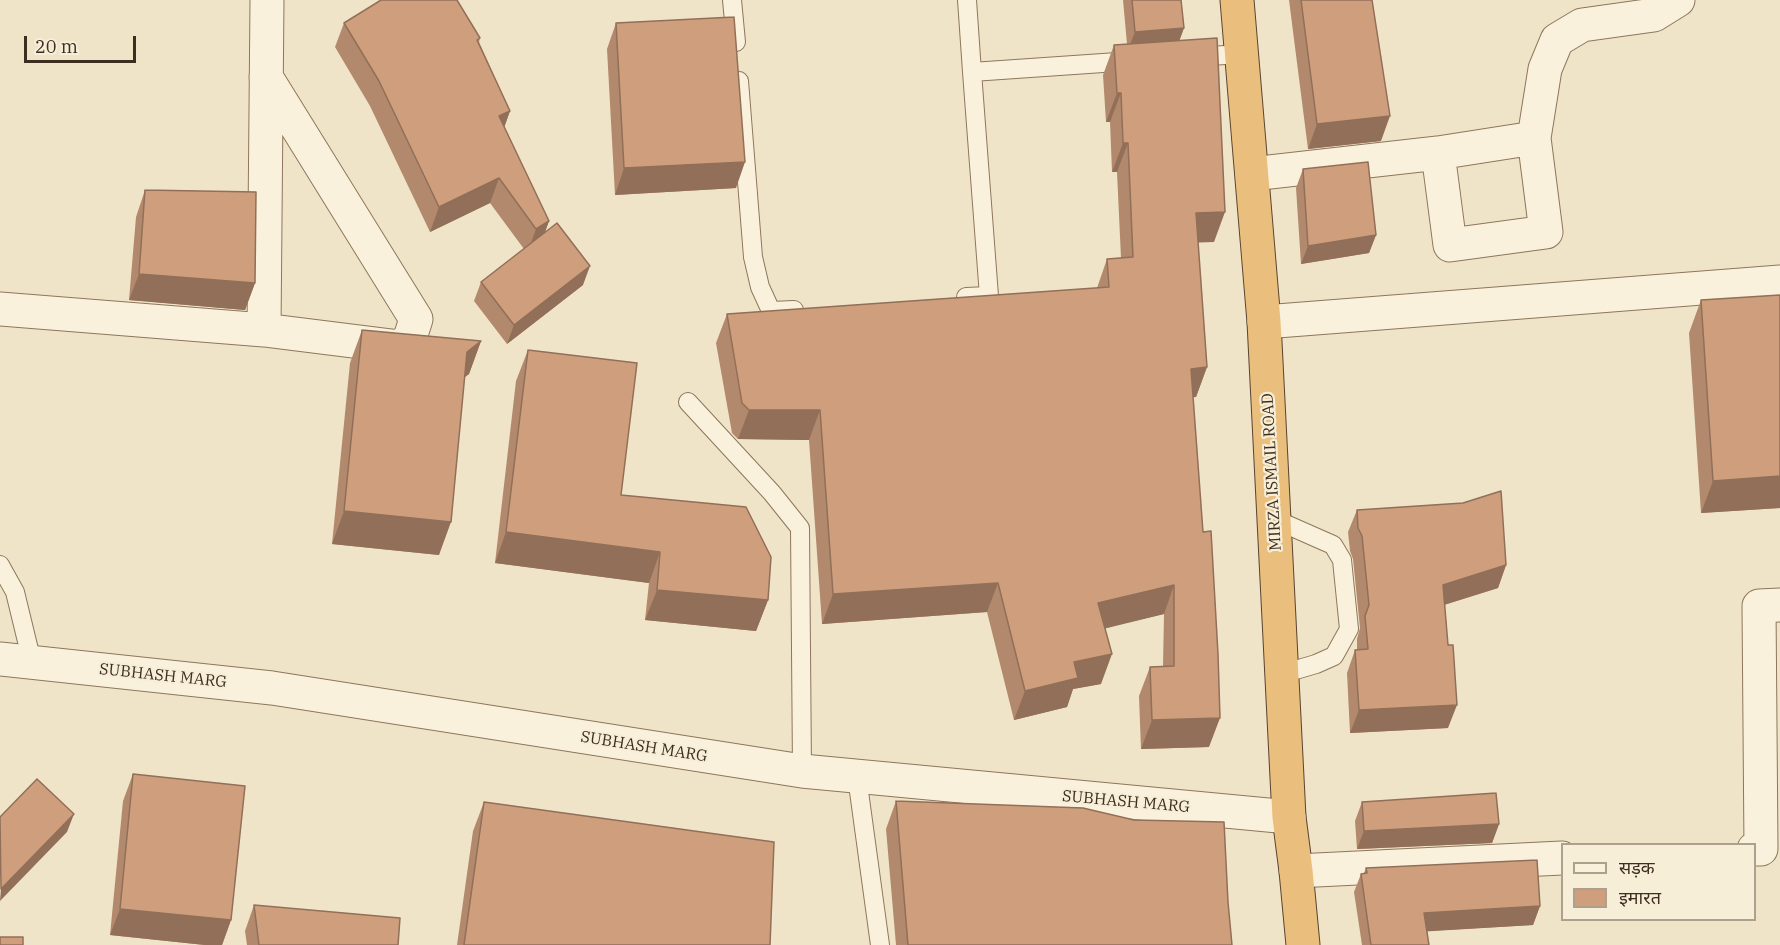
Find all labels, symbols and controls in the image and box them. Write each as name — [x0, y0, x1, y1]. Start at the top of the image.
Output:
scale bar — [27, 24, 140, 62]
text: 20 m — [35, 35, 78, 58]
street label: MIRZA ISMAIL ROAD — [1258, 393, 1286, 551]
street label: SUBHASH MARG — [98, 660, 228, 692]
street label: SUBHASH MARG — [579, 727, 709, 767]
street label: SUBHASH MARG — [1061, 787, 1191, 817]
legend — [1561, 843, 1756, 921]
text: सड़क — [1619, 856, 1655, 879]
text: इमारत — [1619, 886, 1661, 909]

